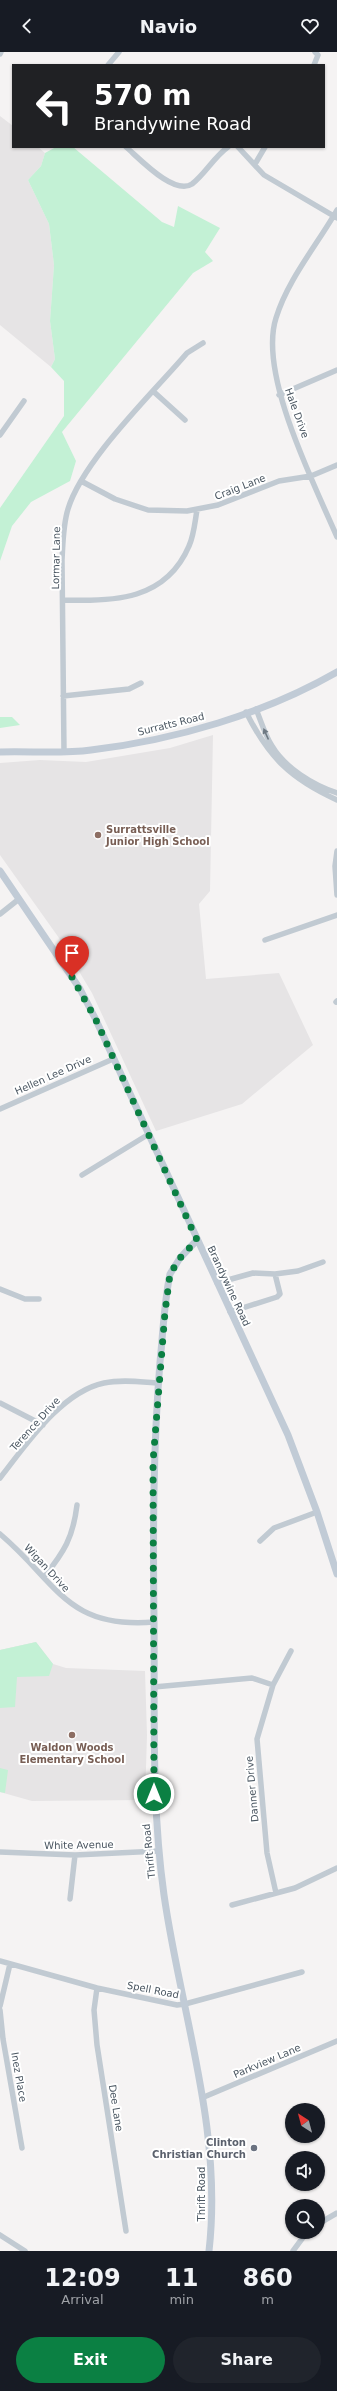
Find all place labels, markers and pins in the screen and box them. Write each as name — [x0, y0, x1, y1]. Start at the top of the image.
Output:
place label: Surrattsville Junior High School — [105, 824, 210, 847]
marker: Surrattsville Junior High School — [93, 830, 103, 840]
pin — [55, 936, 89, 977]
marker: Waldon Woods Elementary School — [67, 1730, 77, 1740]
place label: Waldon Woods Elementary School — [19, 1742, 125, 1765]
place label: Clinton Christian Church — [152, 2137, 246, 2160]
marker: Clinton Christian Church — [249, 2143, 259, 2153]

